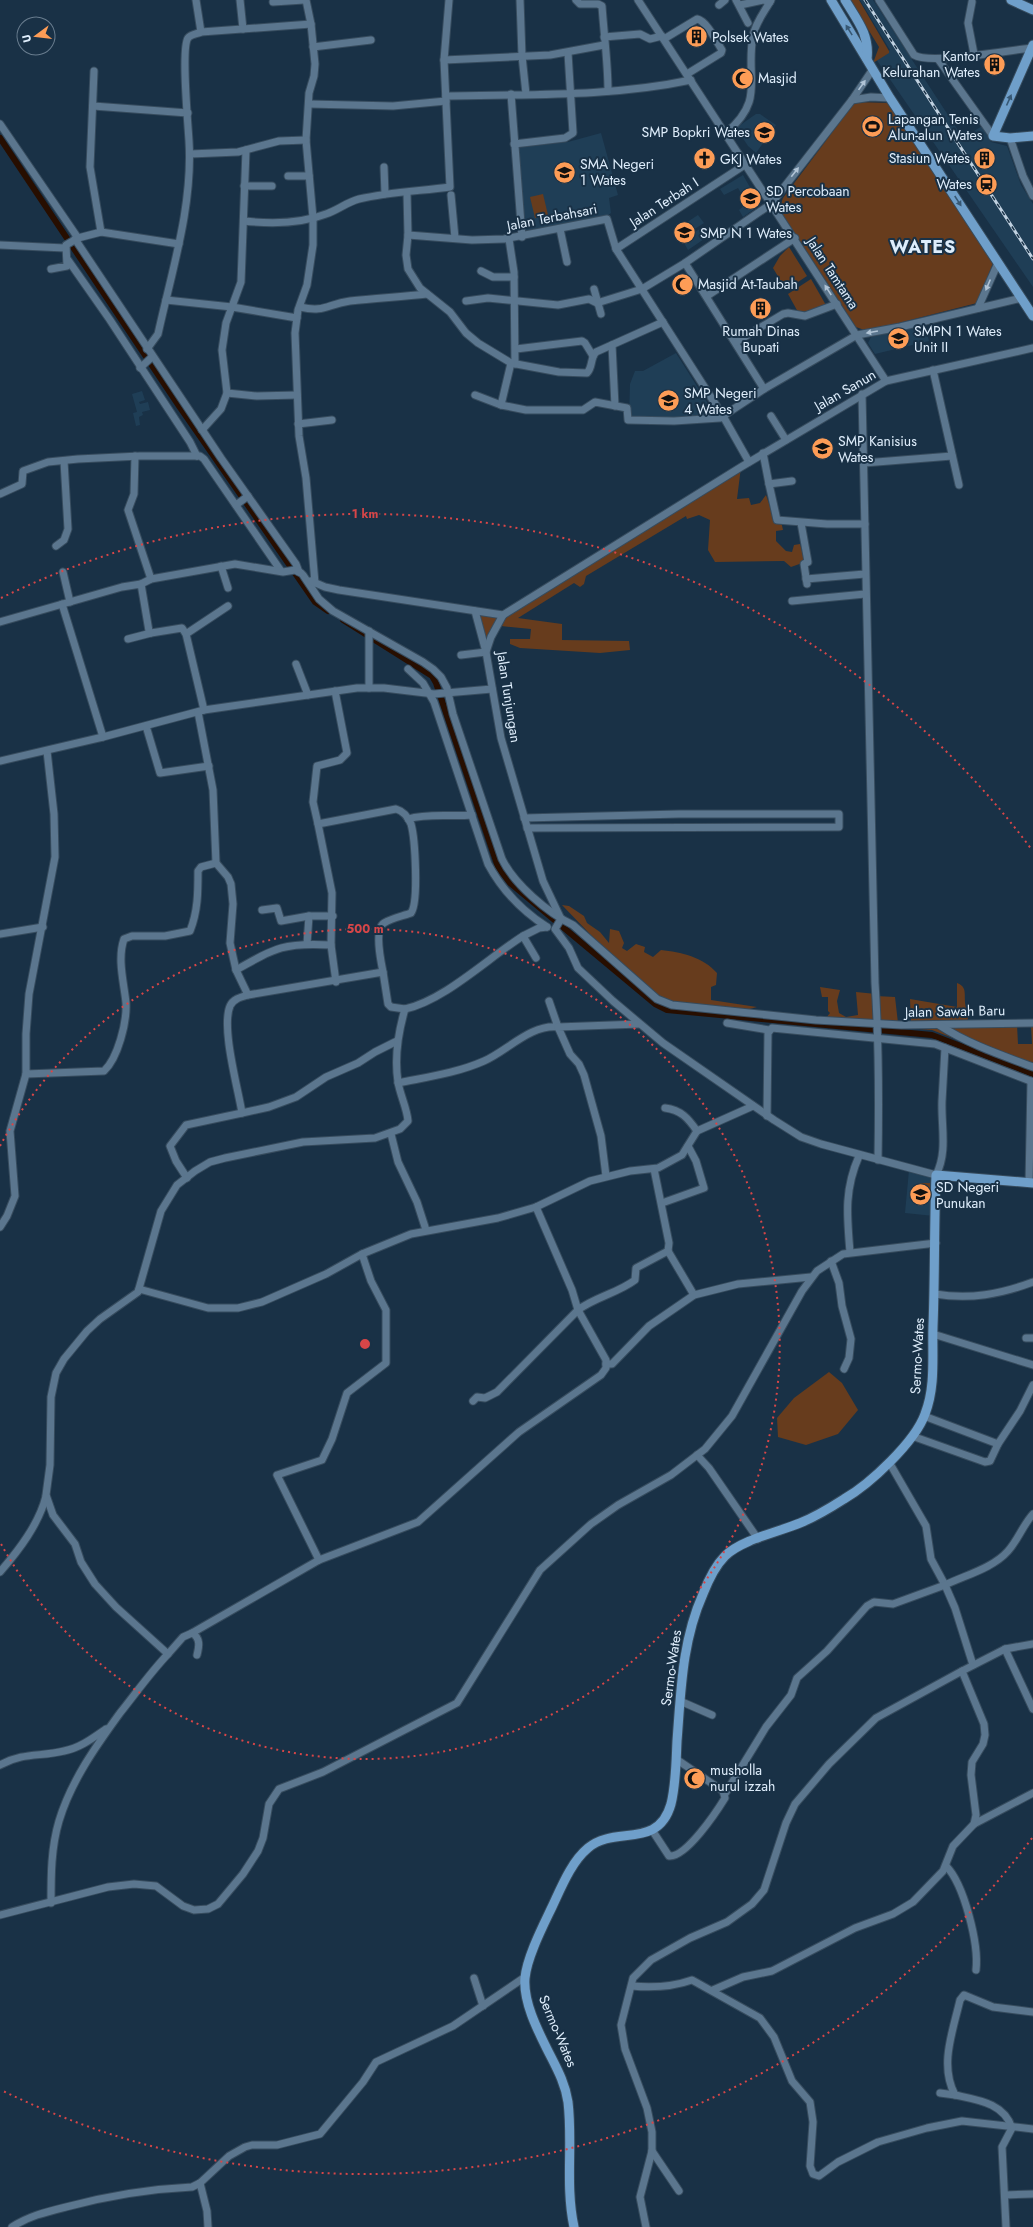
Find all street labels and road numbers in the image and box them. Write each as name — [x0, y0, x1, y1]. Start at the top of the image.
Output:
street label: Jalan Terbah I — [624, 172, 702, 233]
street label: Jalan Terbahsari — [503, 198, 599, 236]
street label: Jalan Tamtama — [801, 231, 864, 313]
street label: Jalan Sanun — [809, 364, 879, 417]
street label: Jalan Tunjungan — [492, 648, 526, 744]
street label: Jalan Sawah Baru — [903, 1000, 1005, 1022]
street label: Sermo-Wates — [905, 1317, 929, 1395]
street label: Sermo-Wates — [656, 1628, 686, 1707]
street label: Sermo-Wates — [534, 1992, 582, 2070]

